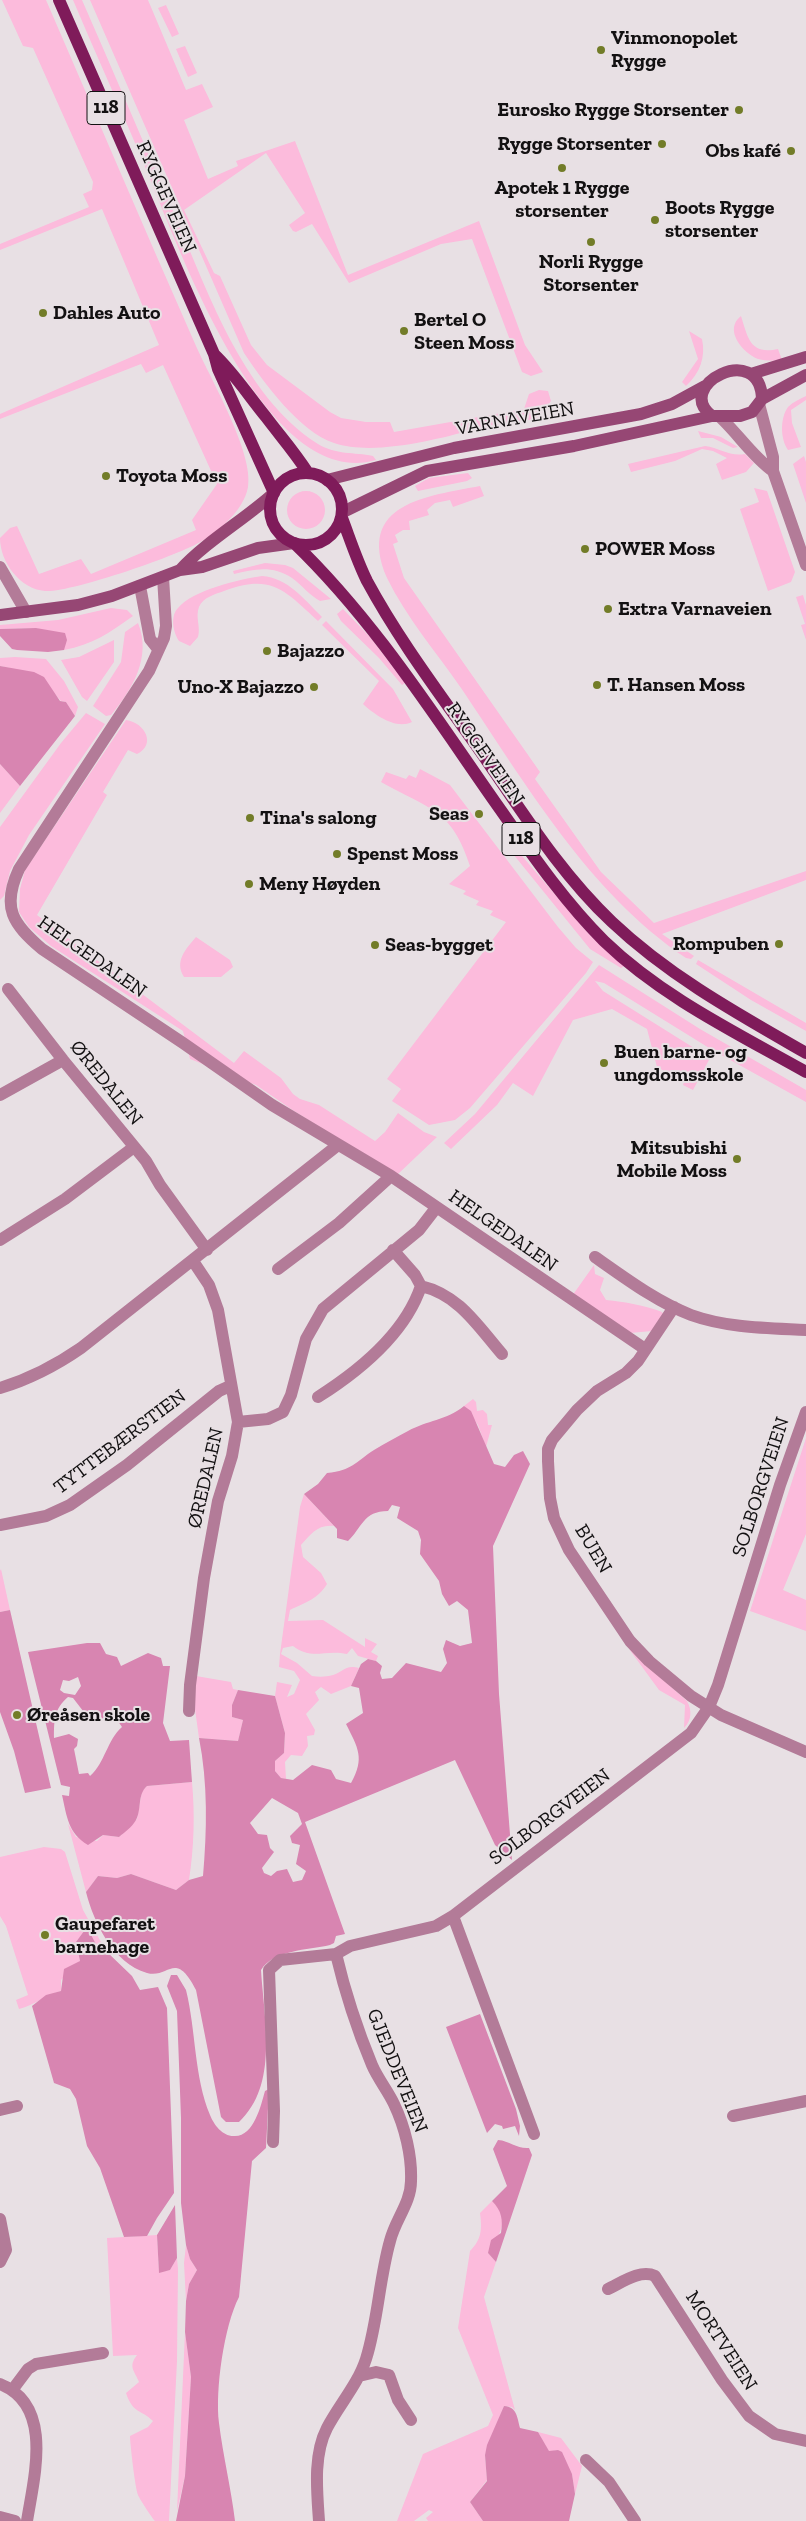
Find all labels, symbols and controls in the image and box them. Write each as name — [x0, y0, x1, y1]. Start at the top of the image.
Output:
place label: Vinmonopolet Rygge — [611, 26, 737, 73]
marker: Vinmonopolet Rygge — [595, 44, 607, 56]
road number: 118 — [87, 92, 125, 125]
place label: Eurosko Rygge Storsenter — [497, 98, 729, 122]
marker: Eurosko Rygge Storsenter — [733, 104, 745, 116]
place label: Rygge Storsenter — [498, 132, 652, 156]
street label: RYGGEVEIEN — [131, 137, 201, 257]
marker: Rygge Storsenter — [656, 138, 668, 150]
place label: Obs kafé — [705, 139, 781, 163]
marker: Obs kafé — [785, 145, 797, 157]
marker: Apotek 1 Rygge storsenter — [556, 162, 568, 174]
place label: Apotek 1 Rygge storsenter — [495, 176, 629, 223]
place label: Boots Rygge storsenter — [665, 196, 774, 243]
marker: Boots Rygge storsenter — [649, 214, 661, 226]
marker: Norli Rygge Storsenter — [585, 236, 597, 248]
place label: Norli Rygge Storsenter — [539, 250, 643, 297]
place label: Dahles Auto — [53, 301, 161, 325]
marker: Dahles Auto — [37, 307, 49, 319]
place label: Bertel O Steen Moss — [414, 308, 514, 355]
marker: Bertel O Steen Moss — [398, 325, 410, 337]
street label: VARNAVEIEN — [454, 397, 576, 441]
place label: Toyota Moss — [116, 464, 227, 488]
marker: Toyota Moss — [100, 470, 112, 482]
place label: POWER Moss — [595, 537, 715, 561]
marker: POWER Moss — [579, 543, 591, 555]
place label: Extra Varnaveien — [618, 597, 772, 621]
marker: Extra Varnaveien — [602, 603, 614, 615]
place label: Bajazzo — [277, 639, 344, 663]
marker: Bajazzo — [261, 645, 273, 657]
place label: T. Hansen Moss — [607, 673, 745, 697]
place label: Uno-X Bajazzo — [178, 675, 304, 699]
marker: T. Hansen Moss — [591, 679, 603, 691]
marker: Uno-X Bajazzo — [308, 681, 320, 693]
street label: RYGGEVEIEN — [441, 698, 529, 810]
place label: Seas — [429, 802, 469, 826]
place label: Tina's salong — [260, 806, 377, 830]
marker: Seas — [473, 808, 485, 820]
marker: Tina's salong — [244, 812, 256, 824]
road number: 118 — [502, 822, 540, 856]
place label: Spenst Moss — [347, 842, 458, 866]
marker: Spenst Moss — [331, 848, 343, 860]
place label: Meny Høyden — [259, 872, 380, 896]
marker: Meny Høyden — [243, 878, 255, 890]
street label: HELGEDALEN — [33, 911, 151, 1003]
place label: Rompuben — [673, 932, 769, 956]
place label: Seas-bygget — [385, 933, 493, 957]
marker: Rompuben — [773, 938, 785, 950]
marker: Seas-bygget — [369, 939, 381, 951]
street label: ØREDALEN — [64, 1036, 148, 1130]
place label: Buen barne- og ungdomsskole — [614, 1040, 747, 1087]
marker: Buen barne- og ungdomsskole — [598, 1057, 610, 1069]
place label: Mitsubishi Mobile Moss — [616, 1136, 727, 1183]
marker: Mitsubishi Mobile Moss — [731, 1153, 743, 1165]
street label: HELGEDALEN — [444, 1185, 562, 1277]
street label: TYTTEBÆRSTIEN — [49, 1384, 191, 1500]
street label: SOLBORGVEIEN — [727, 1414, 795, 1560]
street label: ØREDALEN — [183, 1425, 229, 1531]
street label: BUEN — [569, 1520, 617, 1578]
place label: Øreåsen skole — [27, 1703, 150, 1727]
marker: Øreåsen skole — [11, 1709, 23, 1721]
street label: SOLBORGVEIEN — [485, 1764, 615, 1870]
place label: Gaupefaret barnehage — [55, 1912, 155, 1959]
marker: Gaupefaret barnehage — [39, 1929, 51, 1941]
street label: GJEDDEVEIEN — [361, 2005, 433, 2137]
street label: MORTVEIEN — [680, 2287, 762, 2395]

